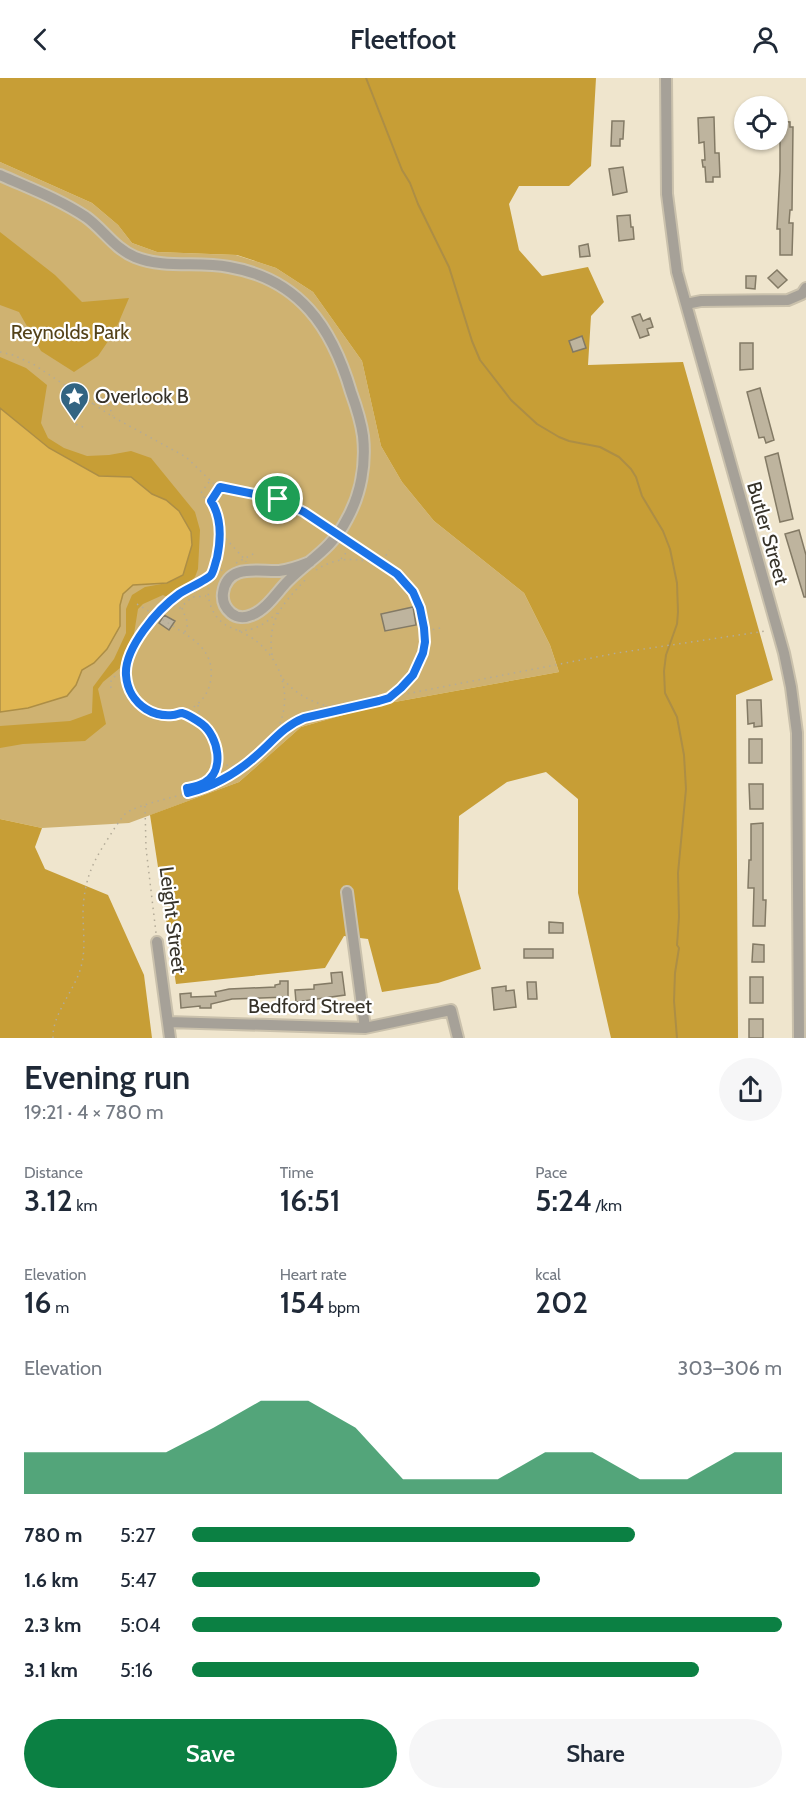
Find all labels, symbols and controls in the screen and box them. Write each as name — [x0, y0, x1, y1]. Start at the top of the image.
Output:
icon: back — [24, 23, 57, 56]
text: Fleetfoot — [350, 23, 456, 56]
icon: person — [749, 23, 782, 56]
map controls — [734, 96, 788, 150]
button: locate — [734, 96, 788, 150]
park label: Reynolds Park — [11, 320, 129, 344]
place icon: Overlook B — [58, 380, 90, 422]
place label: Overlook B — [95, 384, 189, 408]
pin — [252, 473, 303, 524]
street label: Butler Street — [742, 479, 794, 588]
icon: arrive — [261, 482, 294, 515]
street label: Leight Street — [155, 865, 191, 975]
street label: Bedford Street — [248, 994, 372, 1018]
text: Evening run — [24, 1057, 190, 1097]
button: share — [719, 1058, 782, 1121]
text: 19:21 · 4 × 780 m — [24, 1100, 164, 1124]
text: Distance — [24, 1163, 83, 1182]
text: Time — [280, 1163, 314, 1182]
text: Pace — [535, 1163, 567, 1182]
text: 3.12 — [24, 1182, 73, 1219]
text: 16:51 — [280, 1182, 340, 1219]
text: 5:24 — [535, 1182, 592, 1219]
text: km — [73, 1196, 97, 1215]
text: /km — [592, 1196, 622, 1215]
text: Elevation — [24, 1265, 87, 1284]
text: Heart rate — [280, 1265, 347, 1284]
text: kcal — [535, 1265, 561, 1284]
text: 16 — [24, 1284, 52, 1321]
text: 154 — [280, 1284, 325, 1321]
text: 202 — [535, 1284, 588, 1321]
text: m — [52, 1298, 69, 1317]
text: bpm — [325, 1298, 360, 1317]
text: Elevation — [24, 1356, 102, 1380]
text: 303–306 m — [678, 1356, 782, 1380]
text: 780 m — [24, 1523, 82, 1547]
text: 5:27 — [120, 1523, 156, 1547]
text: 1.6 km — [24, 1568, 79, 1592]
text: 5:47 — [120, 1568, 157, 1592]
text: 2.3 km — [24, 1613, 81, 1637]
text: 5:04 — [120, 1613, 161, 1637]
text: 3.1 km — [24, 1658, 78, 1682]
text: 5:16 — [120, 1658, 153, 1682]
button: Save — [24, 1719, 397, 1788]
button: Share — [409, 1719, 782, 1788]

